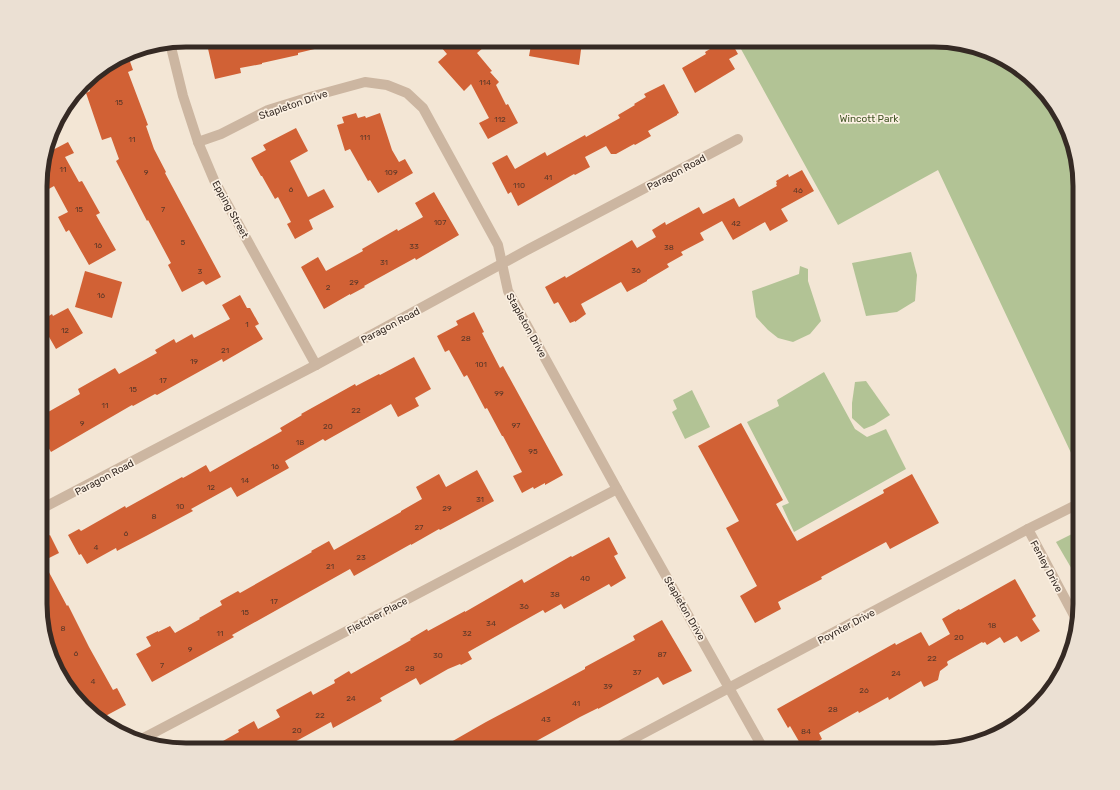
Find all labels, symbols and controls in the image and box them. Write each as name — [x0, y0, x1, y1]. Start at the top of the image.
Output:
house number: 114 — [479, 78, 491, 87]
street label: Stapleton Drive — [257, 87, 330, 122]
house number: 15 — [115, 98, 123, 107]
park label: Wincott Park — [840, 113, 899, 125]
house number: 112 — [494, 115, 506, 124]
house number: 111 — [360, 133, 370, 142]
house number: 11 — [129, 135, 135, 144]
street label: Paragon Road — [645, 152, 708, 193]
house number: 11 — [60, 165, 66, 174]
house number: 9 — [144, 168, 149, 177]
house number: 109 — [384, 168, 398, 177]
house number: 41 — [544, 173, 552, 182]
street label: Epping Street — [209, 179, 251, 240]
house number: 110 — [513, 181, 525, 190]
house number: 6 — [289, 185, 294, 194]
house number: 46 — [793, 186, 803, 195]
house number: 15 — [75, 205, 83, 214]
house number: 7 — [161, 205, 165, 214]
house number: 107 — [434, 218, 446, 227]
house number: 42 — [731, 219, 741, 228]
house number: 5 — [181, 238, 186, 247]
house number: 16 — [94, 241, 102, 250]
house number: 33 — [409, 242, 419, 251]
house number: 38 — [664, 243, 674, 252]
house number: 31 — [380, 258, 388, 267]
house number: 36 — [631, 266, 641, 275]
house number: 3 — [198, 267, 203, 276]
house number: 29 — [349, 278, 359, 287]
house number: 2 — [326, 283, 331, 292]
house number: 16 — [97, 291, 105, 300]
street label: Stapleton Drive — [503, 291, 549, 360]
street label: Paragon Road — [359, 305, 422, 346]
house number: 1 — [245, 320, 249, 329]
house number: 12 — [61, 326, 69, 335]
house number: 28 — [461, 334, 471, 343]
house number: 21 — [221, 346, 229, 355]
house number: 19 — [190, 357, 198, 366]
house number: 101 — [475, 360, 487, 369]
house number: 17 — [159, 376, 167, 385]
house number: 15 — [129, 385, 137, 394]
house number: 99 — [494, 389, 504, 398]
house number: 11 — [102, 401, 108, 410]
house number: 22 — [351, 406, 361, 415]
house number: 9 — [80, 419, 85, 428]
house number: 97 — [512, 421, 520, 430]
house number: 20 — [323, 422, 333, 431]
house number: 18 — [296, 438, 304, 447]
house number: 95 — [528, 447, 538, 456]
street label: Paragon Road — [73, 457, 136, 498]
house number: 16 — [271, 462, 279, 471]
house number: 14 — [241, 476, 249, 485]
house number: 12 — [207, 483, 215, 492]
house number: 31 — [476, 495, 484, 504]
house number: 10 — [176, 502, 184, 511]
house number: 29 — [442, 504, 452, 513]
house number: 8 — [151, 512, 157, 521]
house number: 27 — [415, 523, 423, 532]
house number: 6 — [124, 529, 129, 538]
street label: Fenley Drive — [1027, 538, 1065, 595]
house number: 4 — [94, 543, 99, 552]
house number: 23 — [356, 553, 366, 562]
house number: 21 — [326, 562, 334, 571]
house number: 40 — [580, 574, 590, 583]
street label: Stapleton Drive — [661, 574, 707, 643]
house number: 38 — [550, 590, 560, 599]
street label: Fletcher Place — [345, 595, 410, 637]
house number: 17 — [270, 597, 278, 606]
house number: 36 — [519, 602, 529, 611]
street label: Poynter Drive — [816, 607, 877, 647]
house number: 15 — [241, 608, 249, 617]
house number: 34 — [486, 619, 496, 628]
house number: 18 — [988, 621, 996, 630]
house number: 8 — [60, 624, 66, 633]
house number: 11 — [217, 629, 223, 638]
house number: 32 — [462, 629, 472, 638]
house number: 20 — [954, 633, 964, 642]
house number: 9 — [188, 645, 193, 654]
house number: 6 — [74, 649, 79, 658]
house number: 87 — [657, 650, 667, 659]
house number: 30 — [433, 651, 443, 660]
house number: 22 — [927, 654, 937, 663]
house number: 7 — [160, 661, 164, 670]
house number: 28 — [405, 664, 415, 673]
house number: 37 — [633, 668, 641, 677]
house number: 24 — [891, 669, 901, 678]
house number: 4 — [91, 677, 96, 686]
house number: 39 — [603, 682, 613, 691]
house number: 26 — [859, 686, 869, 695]
house number: 24 — [346, 694, 356, 703]
house number: 41 — [572, 699, 580, 708]
house number: 28 — [828, 705, 838, 714]
house number: 22 — [315, 711, 325, 720]
house number: 43 — [541, 715, 551, 724]
house number: 20 — [292, 726, 302, 735]
house number: 84 — [801, 727, 811, 736]

